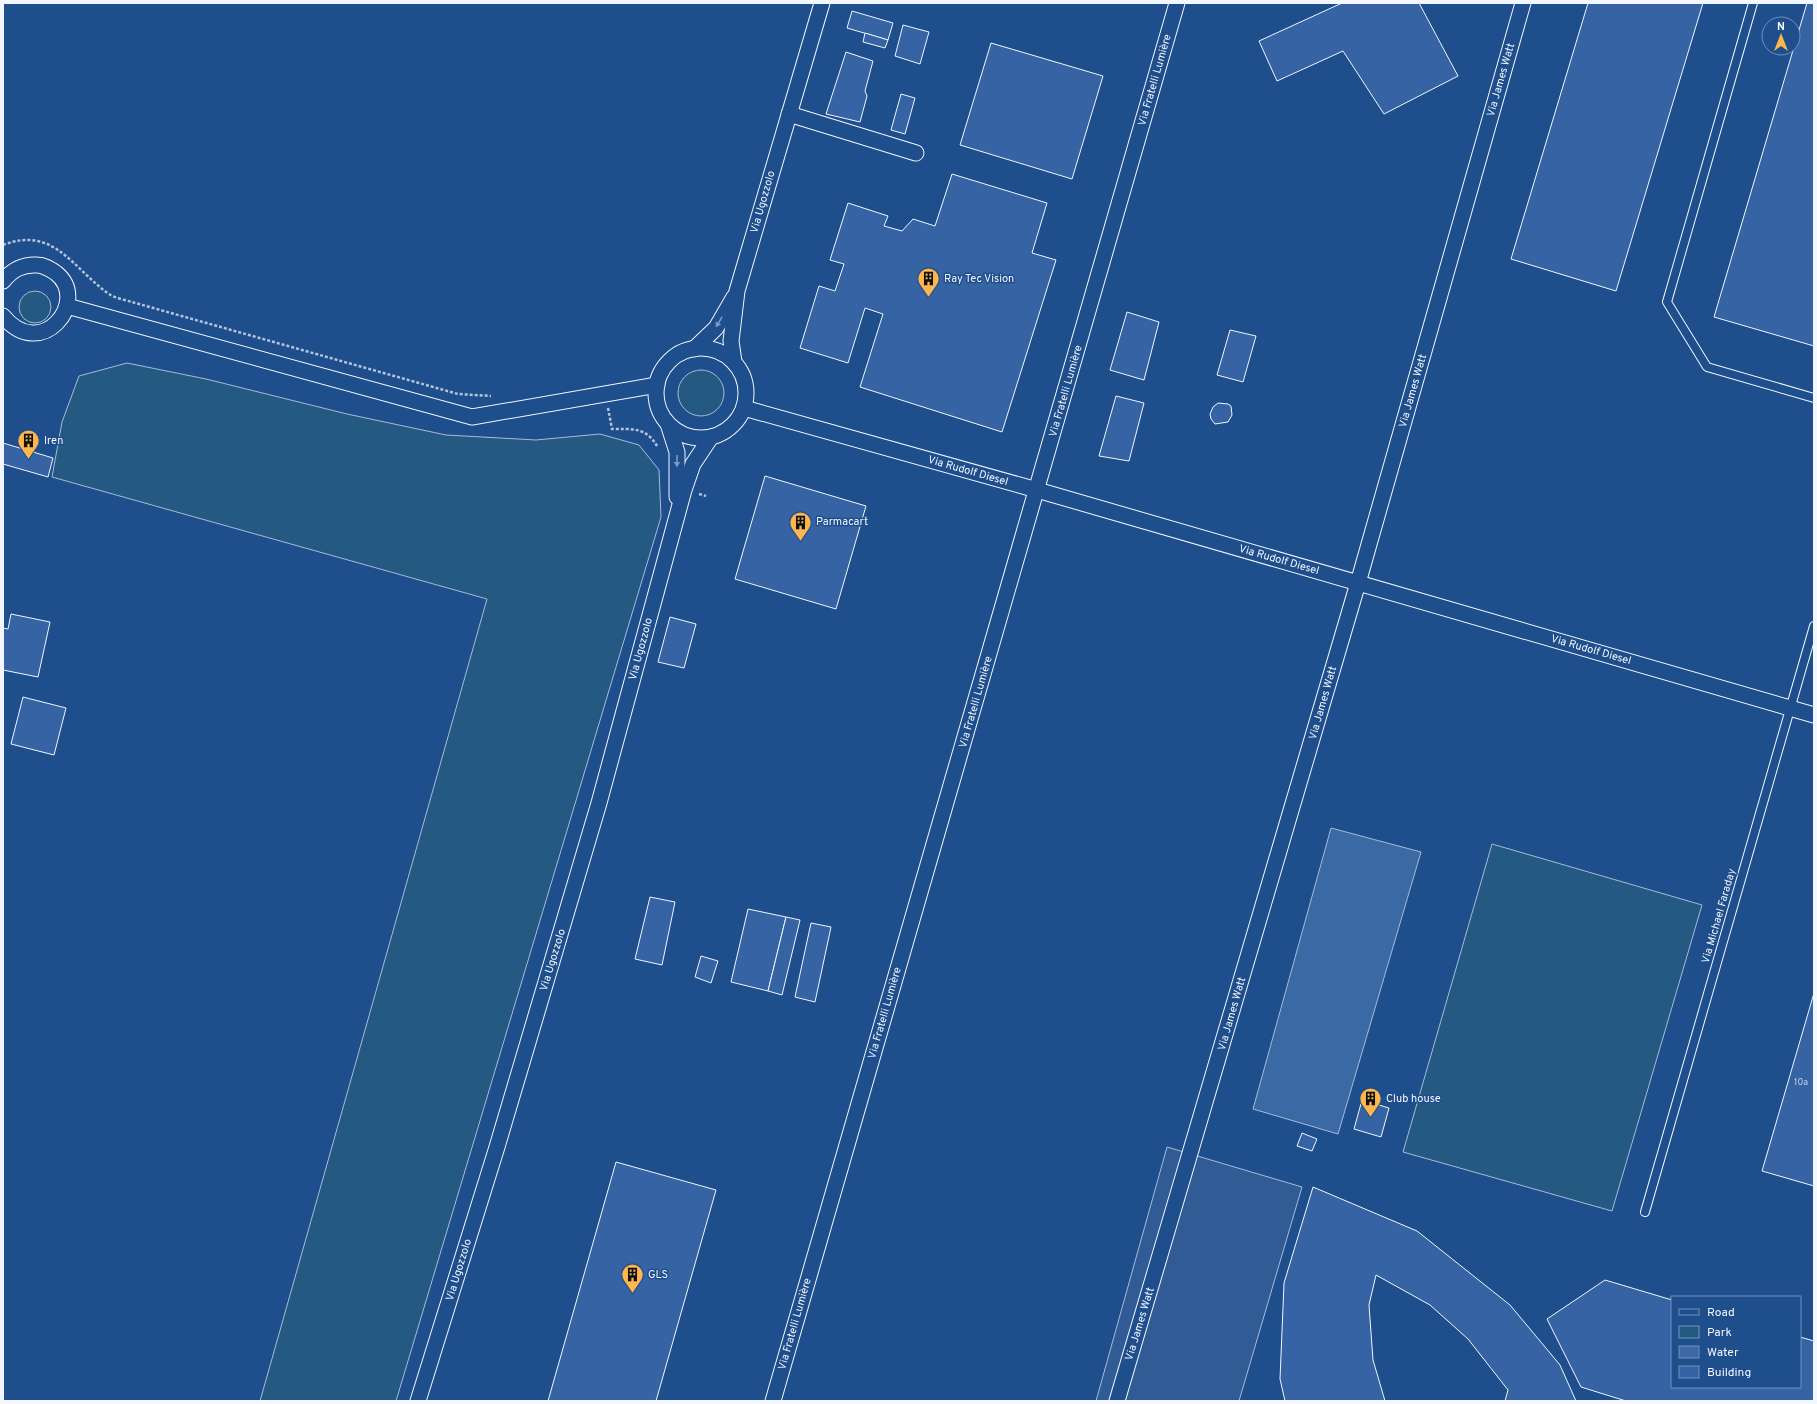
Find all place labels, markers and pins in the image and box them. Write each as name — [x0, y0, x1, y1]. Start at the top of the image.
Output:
building icon: Ray Tec Vision — [916, 266, 942, 299]
place label: Ray Tec Vision — [944, 272, 1014, 286]
building icon: Iren — [15, 428, 41, 461]
place label: Iren — [44, 434, 63, 448]
building icon: Parmacart — [788, 509, 814, 542]
place label: Parmacart — [816, 515, 868, 529]
building icon: Club house — [1358, 1086, 1384, 1119]
place label: Club house — [1386, 1092, 1441, 1106]
building icon: GLS — [619, 1262, 645, 1295]
place label: GLS — [648, 1268, 668, 1282]

